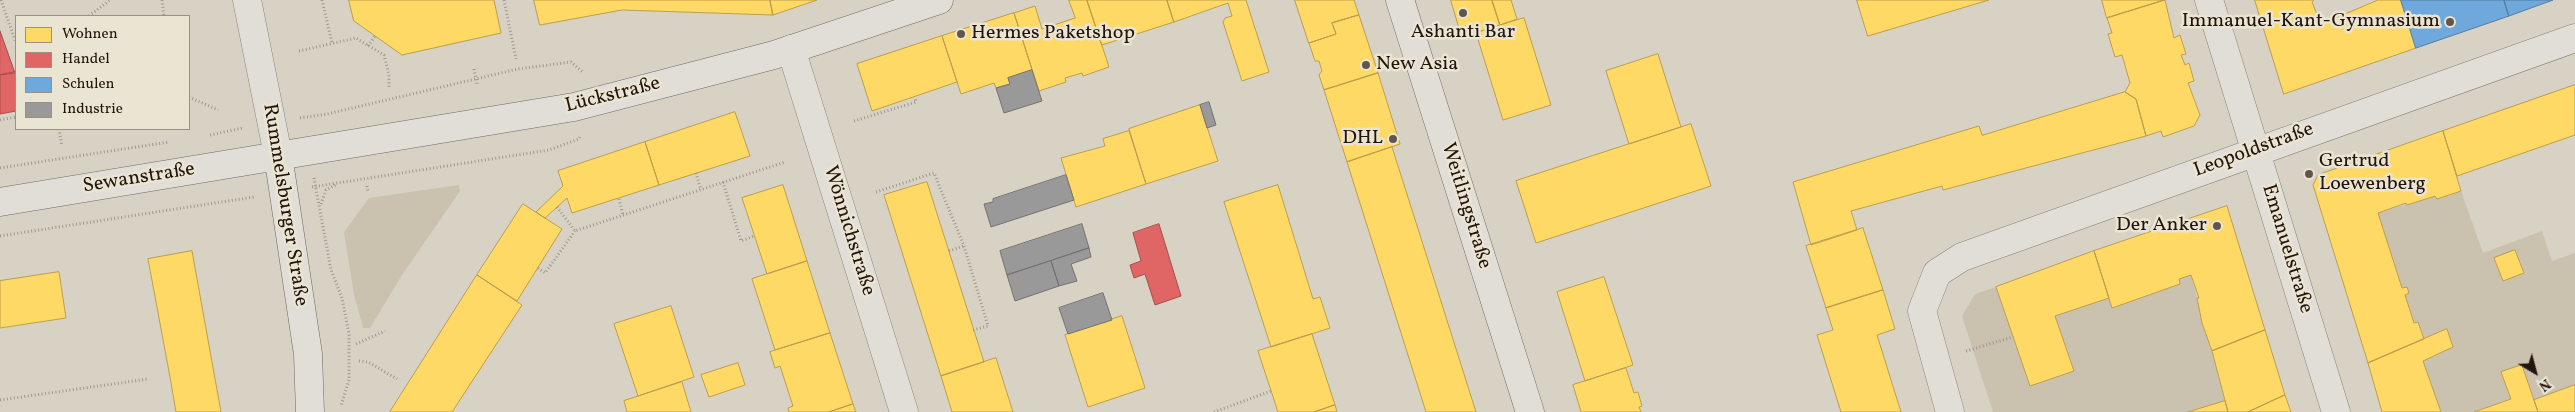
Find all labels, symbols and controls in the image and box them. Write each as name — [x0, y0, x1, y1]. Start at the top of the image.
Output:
marker: Ashanti Bar — [1457, 7, 1469, 19]
place label: Immanuel-Kant-Gymnasium — [2182, 10, 2440, 34]
legend — [15, 15, 190, 130]
marker: Immanuel-Kant-Gymnasium — [2444, 16, 2456, 28]
place label: Ashanti Bar — [1411, 21, 1515, 45]
place label: Hermes Paketshop — [971, 22, 1135, 46]
text: Wohnen — [62, 24, 118, 45]
marker: Hermes Paketshop — [955, 28, 967, 40]
text: Handel — [62, 49, 110, 70]
place label: New Asia — [1376, 53, 1458, 77]
marker: New Asia — [1360, 59, 1372, 71]
street label: Lückstraße — [563, 73, 663, 119]
text: Schulen — [62, 74, 115, 95]
text: Industrie — [62, 99, 123, 120]
street label: Rummelsburger Straße — [256, 102, 312, 308]
street label: Leopoldstraße — [2191, 118, 2317, 184]
place label: DHL — [1342, 127, 1383, 151]
marker: DHL — [1387, 133, 1399, 145]
street label: Weitlingstraße — [1434, 140, 1496, 272]
place label: Gertrud Loewenberg — [2319, 150, 2426, 197]
street label: Sewanstraße — [81, 158, 197, 200]
street label: Wönnichstraße — [817, 163, 879, 299]
marker: Gertrud Loewenberg — [2303, 168, 2315, 180]
street label: Emanuelstraße — [2255, 182, 2317, 316]
place label: Der Anker — [2116, 214, 2207, 238]
marker: Der Anker — [2211, 220, 2223, 232]
north arrow — [2510, 347, 2560, 397]
text: N — [2535, 374, 2554, 395]

